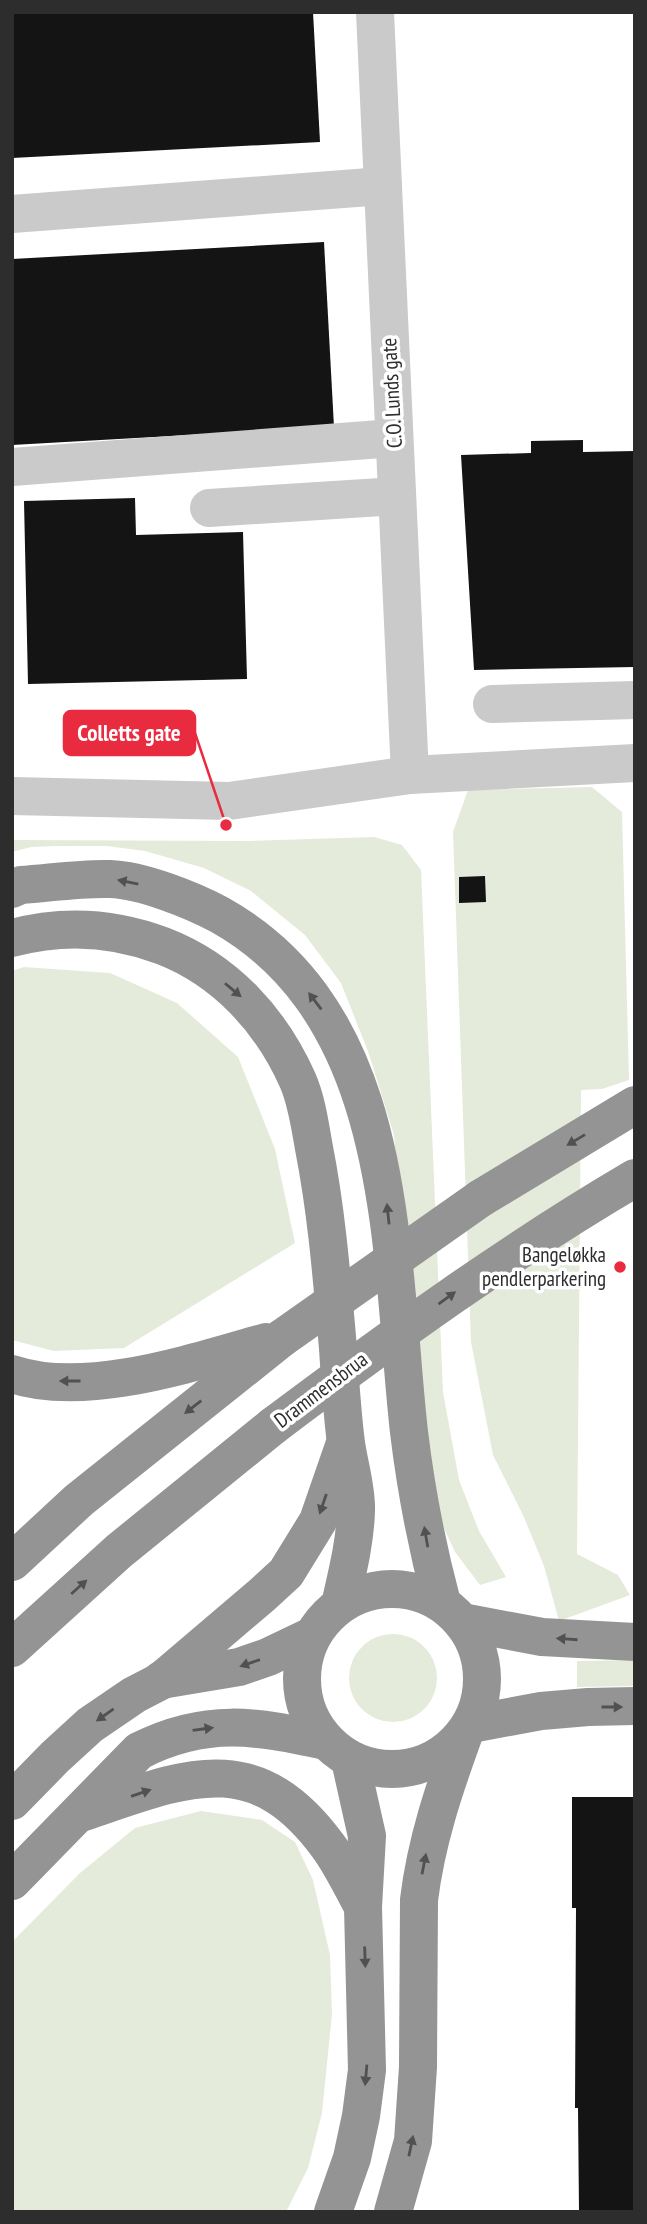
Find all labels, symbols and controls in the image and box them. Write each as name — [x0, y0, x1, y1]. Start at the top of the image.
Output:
street label: C.O. Lunds gate — [375, 337, 408, 449]
callout: Colletts gate — [64, 711, 195, 755]
text: Colletts gate — [77, 718, 181, 747]
one-way arrow — [117, 876, 139, 887]
one-way arrow — [225, 982, 242, 997]
one-way arrow — [308, 992, 322, 1010]
one-way arrow — [567, 1133, 586, 1146]
one-way arrow — [382, 1202, 393, 1224]
place label: Bangeløkka pendlerparkering — [482, 1241, 606, 1292]
marker: Bangeløkka pendlerparkering — [612, 1259, 628, 1275]
one-way arrow — [438, 1292, 456, 1306]
street label: Drammensbrua — [269, 1346, 373, 1433]
one-way arrow — [59, 1375, 81, 1387]
one-way arrow — [185, 1400, 203, 1415]
one-way arrow — [318, 1494, 328, 1515]
one-way arrow — [420, 1526, 431, 1548]
one-way arrow — [71, 1579, 88, 1595]
one-way arrow — [555, 1633, 577, 1644]
one-way arrow — [239, 1658, 260, 1669]
one-way arrow — [601, 1701, 623, 1713]
one-way arrow — [96, 1707, 114, 1721]
one-way arrow — [192, 1724, 214, 1735]
one-way arrow — [131, 1787, 152, 1798]
one-way arrow — [419, 1853, 430, 1875]
one-way arrow — [360, 1946, 371, 1968]
one-way arrow — [360, 2064, 371, 2086]
one-way arrow — [405, 2135, 416, 2157]

